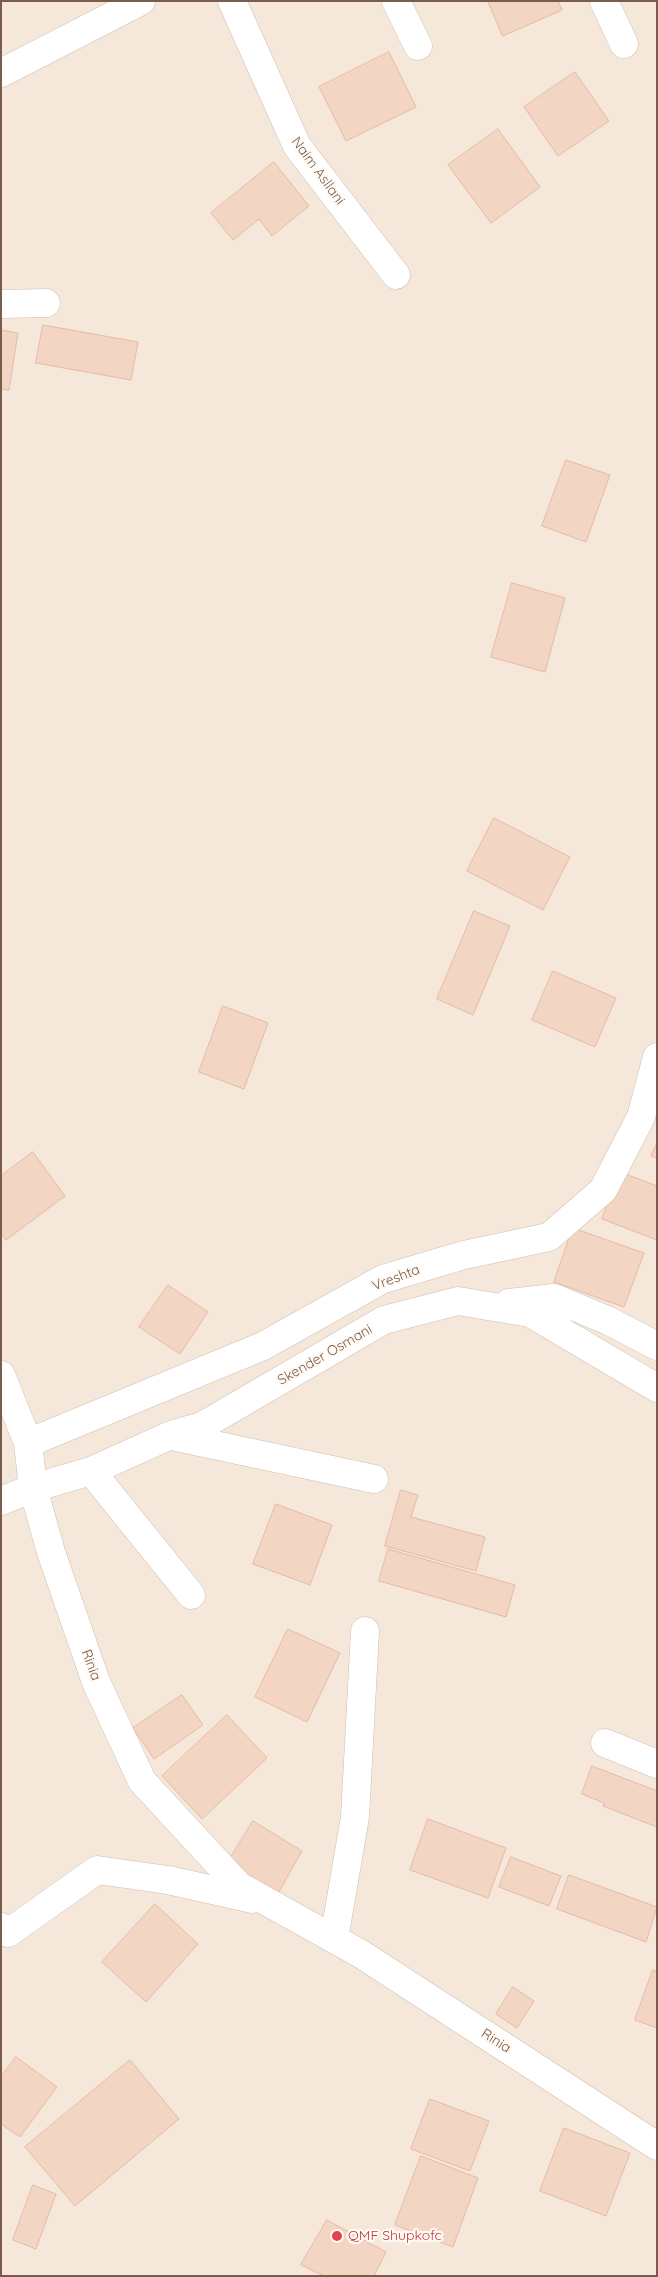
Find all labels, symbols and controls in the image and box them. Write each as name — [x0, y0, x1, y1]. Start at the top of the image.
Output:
street label: Naim Asllani — [288, 134, 348, 208]
street label: Vreshta — [370, 1261, 422, 1295]
street label: Skender Osmani — [275, 1321, 375, 1389]
street label: Rinia — [78, 1647, 104, 1683]
street label: Rinia — [478, 2025, 514, 2057]
place label: QMF Shupkofc — [348, 2228, 442, 2244]
marker: QMF Shupkofc — [330, 2229, 344, 2243]

